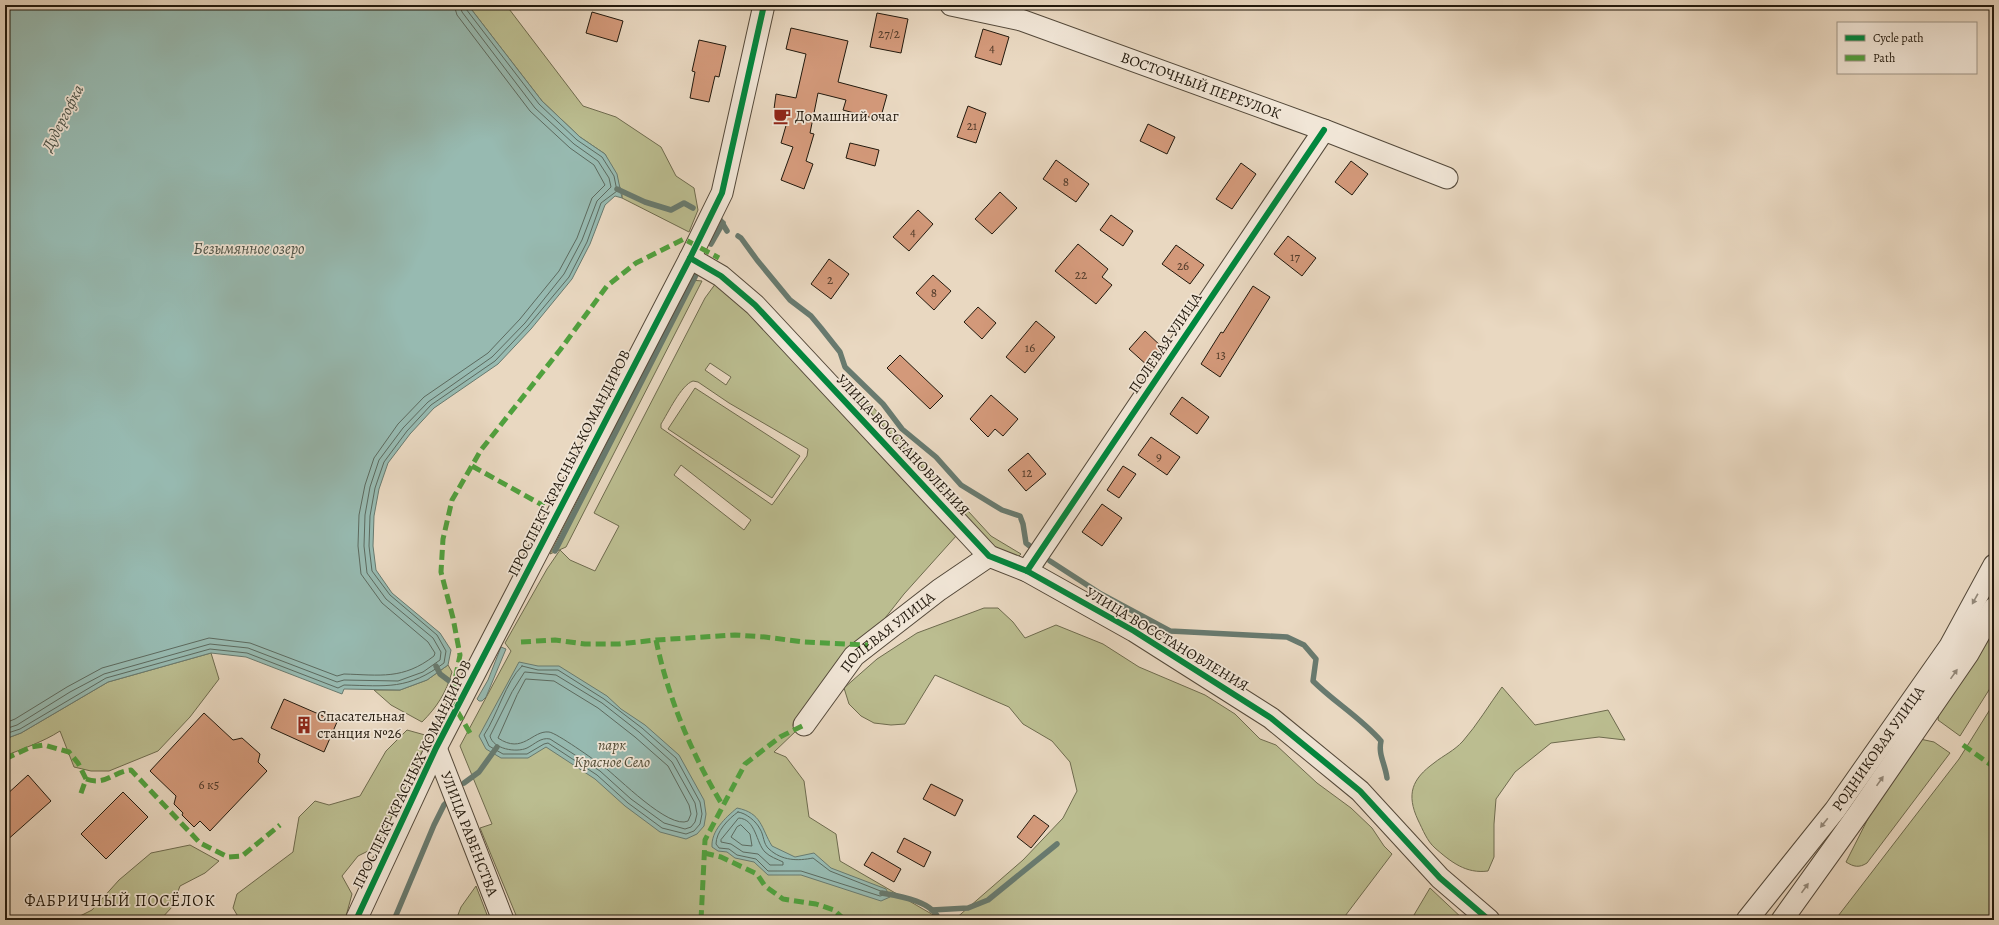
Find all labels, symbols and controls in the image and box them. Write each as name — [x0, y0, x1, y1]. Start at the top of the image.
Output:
legend — [1837, 22, 1977, 74]
house number: 27/2 — [878, 25, 900, 42]
text: Cycle path — [1873, 30, 1924, 46]
house number: 4 — [989, 39, 995, 56]
street label: ВОСТОЧНЫЙ ПЕРЕУЛОК — [1118, 47, 1284, 124]
text: Path — [1873, 50, 1896, 66]
water label: Дудергофка — [36, 81, 89, 156]
cafe icon: Домашний очаг — [772, 106, 792, 126]
place label: Домашний очаг — [795, 106, 899, 126]
house number: 21 — [967, 117, 978, 134]
house number: 8 — [1063, 173, 1069, 190]
house number: 4 — [910, 223, 916, 240]
water label: Безымянное озеро — [193, 238, 305, 260]
house number: 17 — [1290, 248, 1300, 265]
house number: 26 — [1177, 257, 1189, 274]
house number: 22 — [1075, 266, 1087, 283]
house number: 2 — [827, 271, 833, 288]
house number: 8 — [931, 284, 937, 301]
street label: ПОЛЕВАЯ УЛИЦА — [1124, 288, 1206, 397]
house number: 16 — [1025, 339, 1035, 356]
street label: ПРОСПЕКТ КРАСНЫХ КОМАНДИРОВ — [503, 346, 635, 580]
house number: 13 — [1216, 346, 1226, 363]
street label: УЛИЦА ВОССТАНОВЛЕНИЯ — [832, 370, 974, 520]
house number: 9 — [1156, 448, 1162, 465]
house number: 12 — [1022, 464, 1032, 481]
street label: УЛИЦА ВОССТАНОВЛЕНИЯ — [1082, 582, 1252, 696]
street label: ПОЛЕВАЯ УЛИЦА — [835, 587, 939, 677]
one-way arrow — [1972, 593, 1979, 605]
street label: ПРОСПЕКТ КРАСНЫХ КОМАНДИРОВ — [348, 656, 476, 892]
one-way arrow — [1950, 669, 1958, 680]
street label: РОДНИКОВАЯ УЛИЦА — [1827, 682, 1929, 815]
place label: Спасательная станция №26 — [317, 706, 405, 743]
building icon: Спасательная станция №26 — [294, 715, 314, 735]
park label: парк Красное Село — [574, 735, 650, 772]
street label: УЛИЦА РАВЕНСТВА — [436, 768, 503, 899]
house number: 6 к5 — [199, 776, 219, 793]
one-way arrow — [1876, 776, 1884, 787]
one-way arrow — [1820, 818, 1829, 828]
one-way arrow — [1800, 883, 1809, 894]
district label: ФАБРИЧНЫЙ ПОСЁЛОК — [24, 890, 216, 912]

